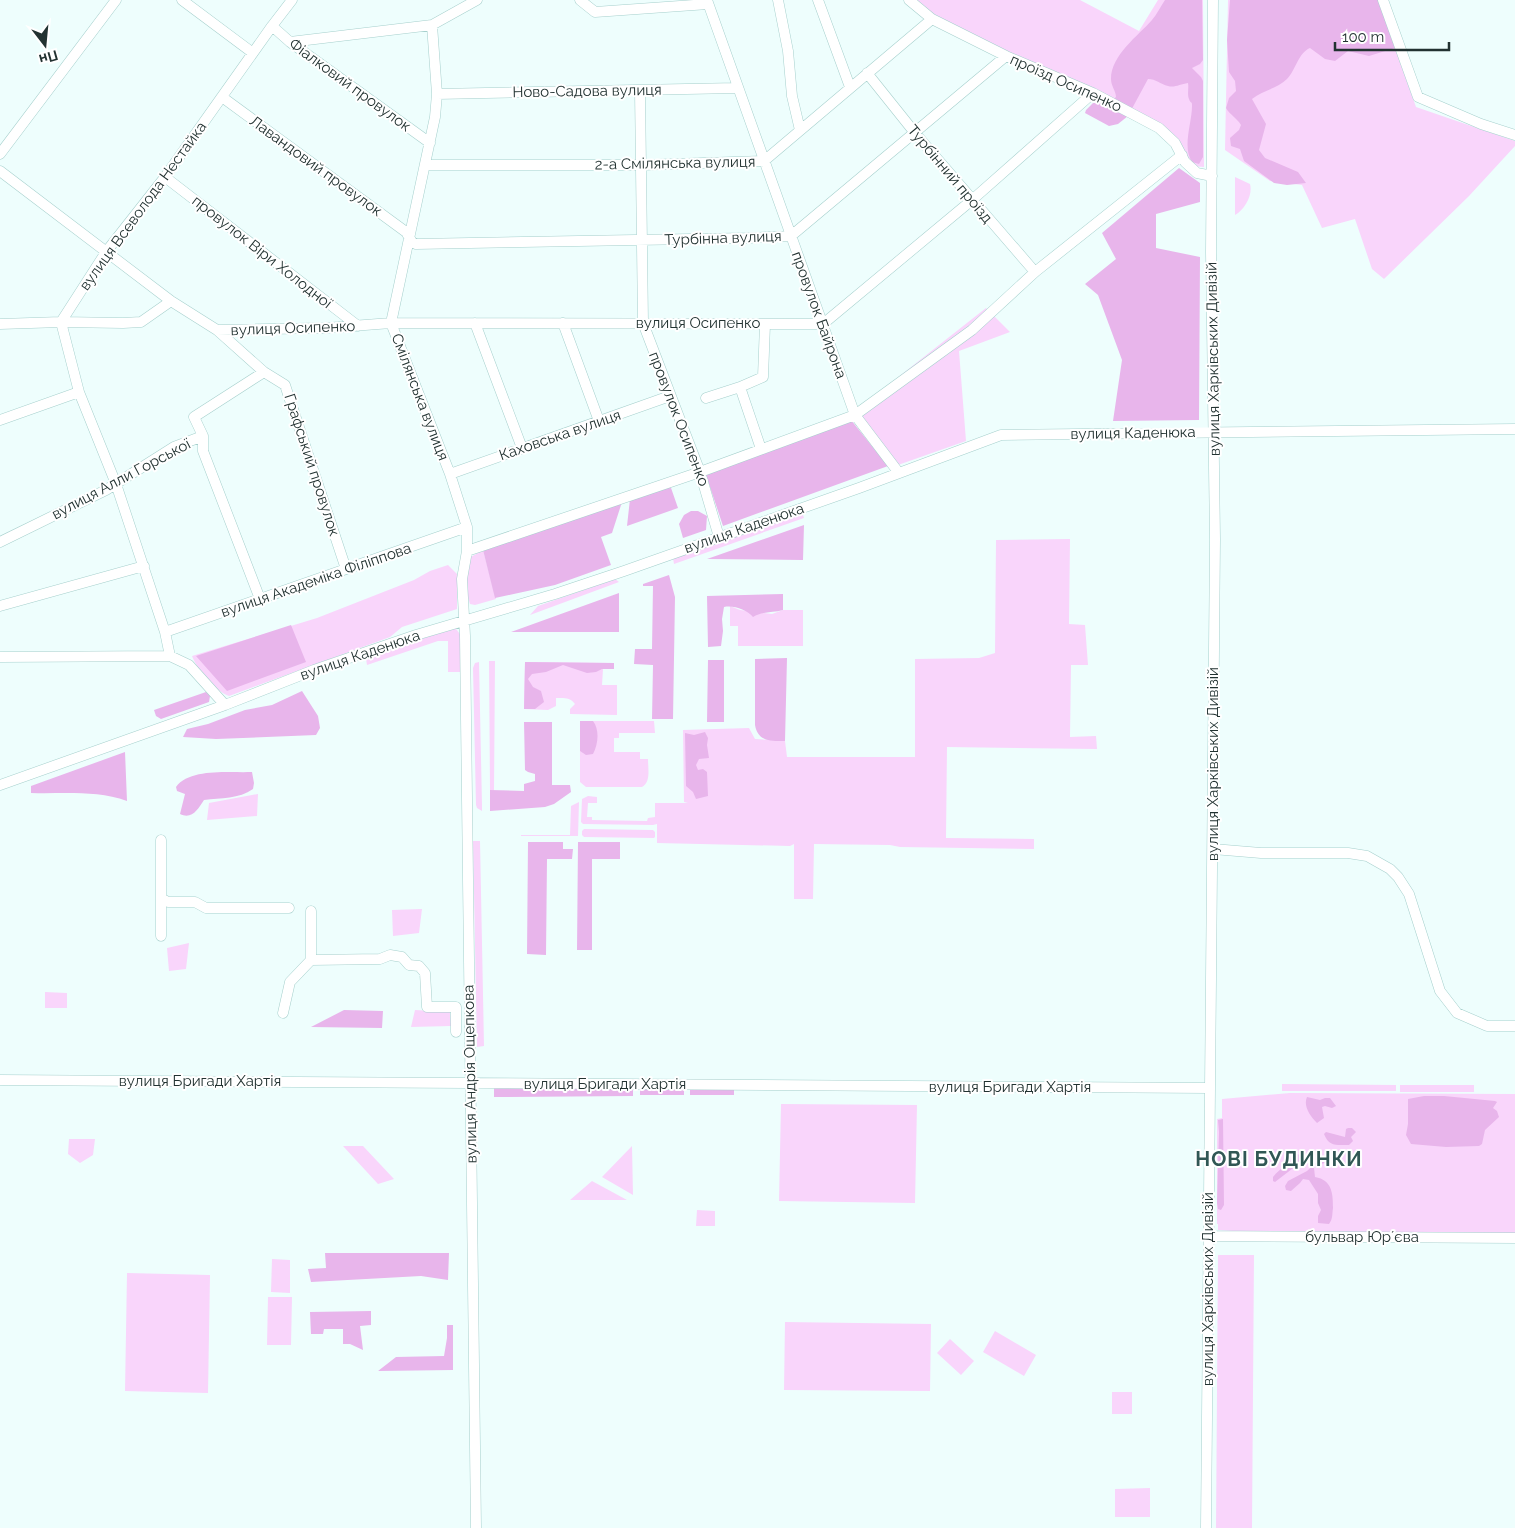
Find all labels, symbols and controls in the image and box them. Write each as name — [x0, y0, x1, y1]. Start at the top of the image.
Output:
north arrow — [20, 20, 70, 70]
scale bar — [1335, 20, 1449, 52]
text: 100 m — [1342, 28, 1384, 46]
street label: Фіалковий провулок — [286, 35, 415, 135]
text: Пн — [37, 47, 60, 68]
street label: проїзд Осипенко — [1007, 50, 1125, 116]
street label: Ново-Садова вулиця — [512, 81, 662, 101]
street label: Лавандовий провулок — [246, 112, 386, 220]
street label: вулиця Всеволода Нестайка — [76, 118, 210, 294]
street label: Турбінний проїзд — [904, 121, 996, 227]
street label: 2-а Смілянська вулиця — [595, 153, 755, 173]
street label: провулок Віри Холодної — [188, 192, 336, 313]
street label: Турбінна вулиця — [664, 227, 782, 249]
street label: провулок Байрона — [788, 249, 850, 381]
street label: вулиця Харківських Дивізій — [1202, 262, 1224, 456]
street label: вулиця Осипенко — [636, 314, 760, 332]
street label: вулиця Осипенко — [230, 317, 356, 339]
street label: Смілянська вулиця — [387, 331, 453, 463]
street label: провулок Осипенко — [645, 349, 713, 489]
street label: Графський провулок — [280, 391, 344, 539]
street label: Каховська вулиця — [497, 406, 623, 464]
street label: вулиця Каденюка — [1070, 423, 1196, 443]
street label: вулиця Алли Горської — [49, 434, 194, 523]
street label: вулиця Каденюка — [682, 499, 806, 557]
street label: вулиця Академіка Філіппова — [219, 539, 413, 621]
street label: вулиця Каденюка — [298, 626, 422, 684]
street label: вулиця Харківських Дивізій — [1204, 667, 1222, 861]
street label: вулиця Андрія Ощепкова — [459, 985, 481, 1163]
street label: вулиця Бригади Хартія — [119, 1072, 281, 1090]
street label: вулиця Бригади Хартія — [524, 1075, 686, 1093]
street label: вулиця Бригади Хартія — [929, 1078, 1091, 1096]
district label: НОВІ БУДИНКИ — [1195, 1147, 1363, 1171]
street label: вулиця Харківських Дивізій — [1199, 1192, 1217, 1386]
street label: бульвар Юрʼєва — [1305, 1228, 1419, 1246]

